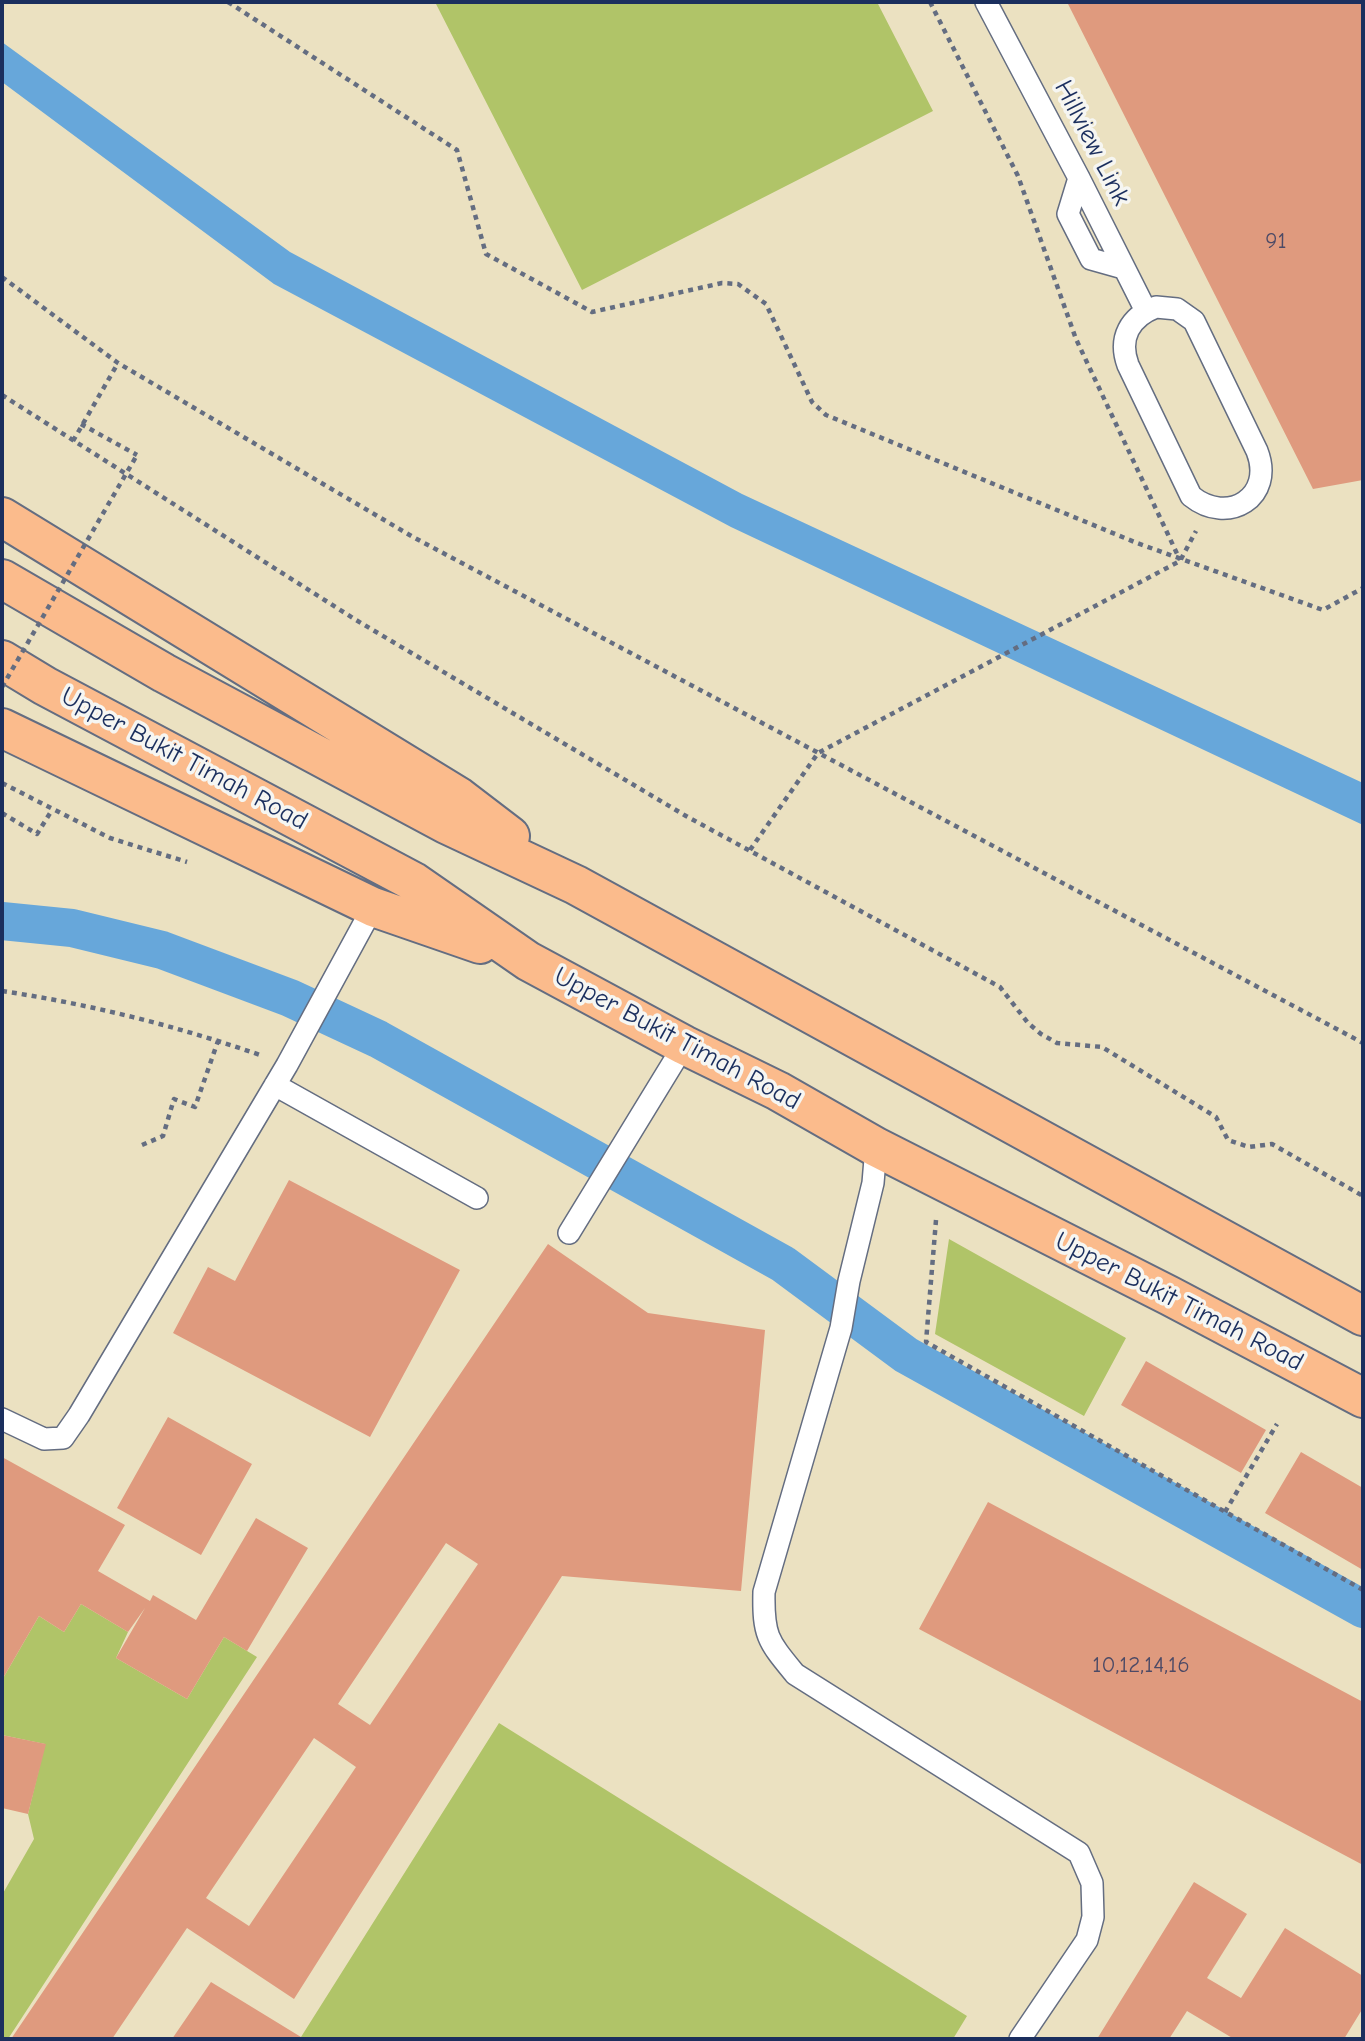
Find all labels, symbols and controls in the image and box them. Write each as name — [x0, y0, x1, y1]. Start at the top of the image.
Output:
street label: Hillview Link — [1047, 75, 1137, 211]
house number: 91 — [1265, 227, 1287, 255]
street label: Upper Bukit Timah Road — [55, 681, 313, 837]
street label: Upper Bukit Timah Road — [548, 961, 806, 1117]
street label: Upper Bukit Timah Road — [1050, 1226, 1308, 1378]
house number: 10,12,14,16 — [1092, 1651, 1190, 1679]

